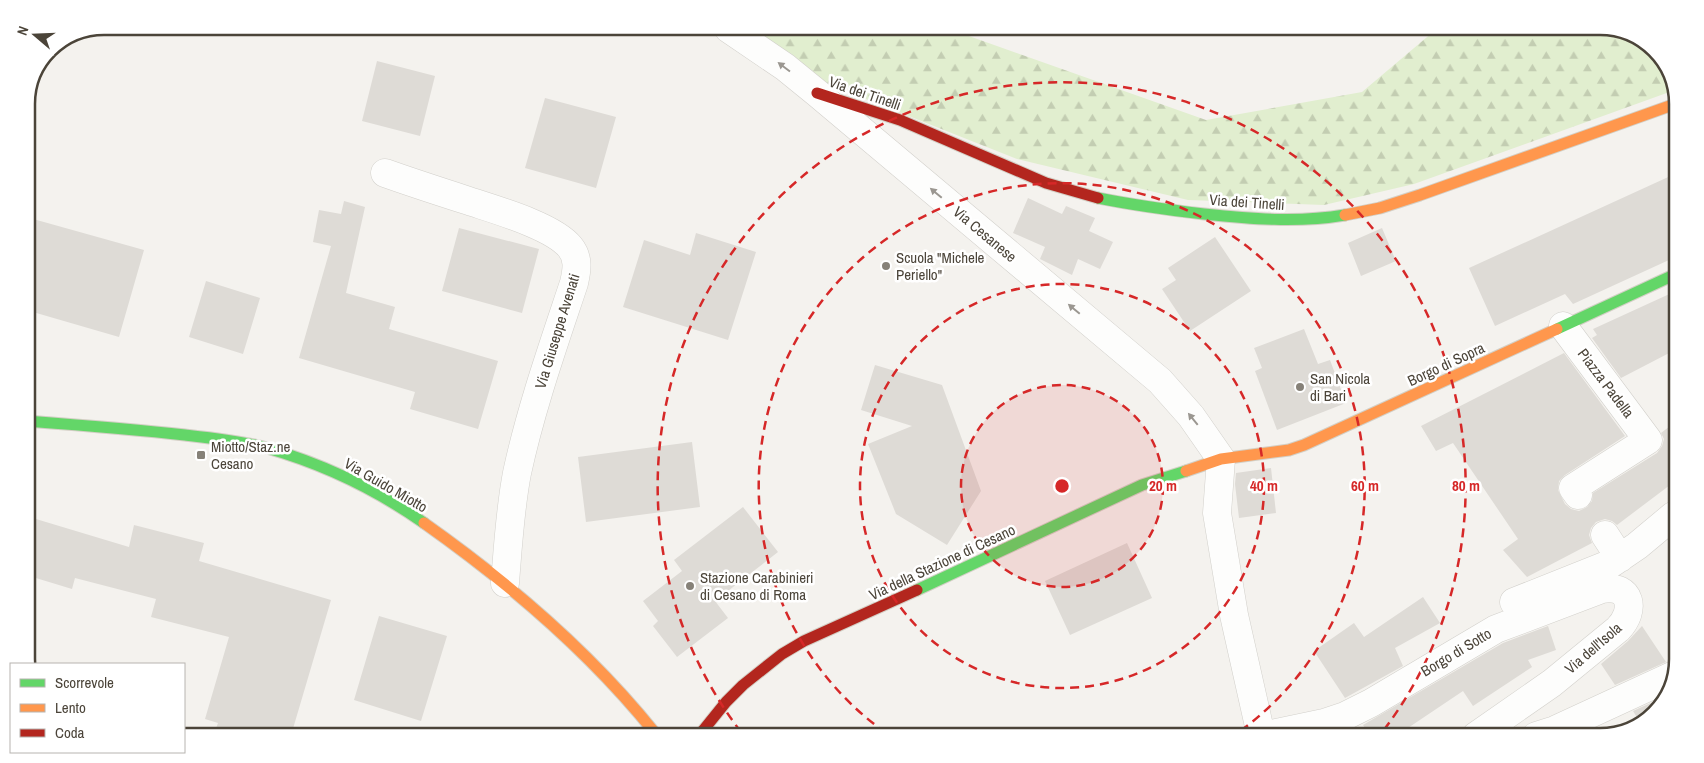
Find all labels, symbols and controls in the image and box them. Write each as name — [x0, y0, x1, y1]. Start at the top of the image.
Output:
north arrow — [10, 10, 60, 60]
text: N — [13, 24, 33, 38]
one-way arrow — [777, 62, 791, 72]
street label: Via dei Tinelli — [826, 71, 904, 115]
one-way arrow — [930, 188, 942, 199]
street label: Via dei Tinelli — [1209, 189, 1285, 215]
street label: Via Cesanese — [949, 201, 1021, 267]
place label: Scuola "Michele Periello" — [896, 247, 985, 285]
marker: Scuola "Michele Periello" — [880, 260, 892, 272]
street label: Via Giuseppe Avenati — [530, 271, 584, 391]
one-way arrow — [1068, 303, 1080, 315]
street label: Borgo di Sopra — [1404, 337, 1488, 391]
street label: Piazza Padella — [1573, 344, 1639, 422]
place label: San Nicola di Bari — [1310, 368, 1370, 406]
marker: San Nicola di Bari — [1294, 381, 1306, 393]
one-way arrow — [1187, 413, 1198, 426]
place label: Miotto/Staz.ne Cesano — [211, 436, 290, 474]
marker: Miotto/Staz.ne Cesano — [195, 449, 207, 461]
street label: Via Guido Miotto — [341, 453, 432, 517]
text: 20 m — [1149, 475, 1177, 496]
text: 40 m — [1250, 475, 1278, 496]
text: 60 m — [1351, 475, 1379, 496]
text: 80 m — [1452, 475, 1480, 496]
centre of rings — [1053, 477, 1071, 495]
street label: Via della Stazione di Cesano — [865, 519, 1019, 605]
place label: Stazione Carabinieri di Cesano di Roma — [700, 567, 814, 605]
marker: Stazione Carabinieri di Cesano di Roma — [684, 580, 696, 592]
street label: Via dell'Isola — [1560, 617, 1626, 679]
street label: Borgo di Sotto — [1417, 623, 1495, 681]
legend — [10, 663, 185, 753]
text: Scorrevole — [55, 672, 114, 693]
text: Lento — [55, 697, 86, 718]
text: Coda — [55, 722, 85, 743]

